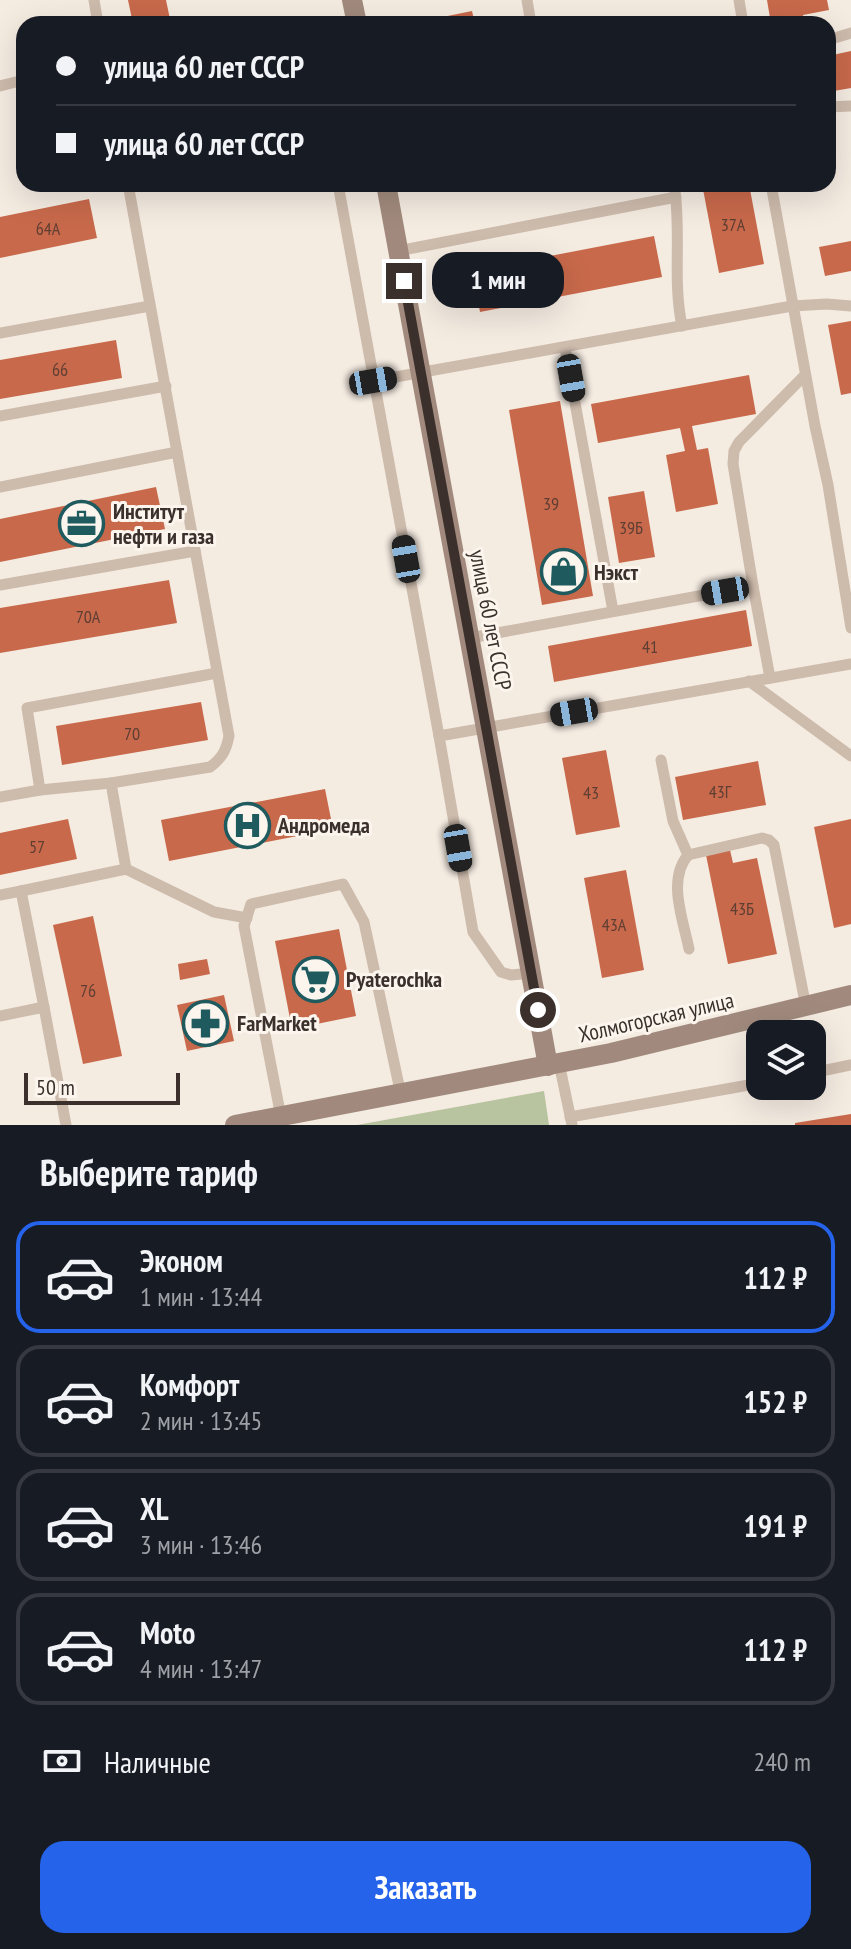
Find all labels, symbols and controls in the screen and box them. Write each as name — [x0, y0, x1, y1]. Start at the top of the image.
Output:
text: улица 60 лет СССР — [104, 47, 304, 86]
text: улица 60 лет СССР — [104, 124, 304, 163]
house number: 37А — [721, 213, 746, 236]
house number: 64А — [36, 217, 61, 240]
callout: 1 мин — [432, 253, 564, 309]
route end — [386, 263, 422, 299]
text: 1 мин — [470, 263, 526, 296]
car — [555, 352, 587, 404]
house number: 66 — [52, 358, 68, 381]
car — [347, 365, 399, 397]
house number: 39 — [543, 492, 559, 515]
place label: Институт нефти и газа — [113, 497, 214, 550]
office icon: Институт нефти и газа — [58, 500, 106, 548]
house number: 39Б — [619, 516, 643, 539]
car — [390, 533, 422, 585]
street label: улица 60 лет СССР — [464, 547, 518, 693]
shop icon: Нэкст — [539, 548, 587, 596]
place label: Нэкст — [594, 558, 638, 586]
car — [699, 575, 751, 607]
house number: 70А — [76, 605, 101, 628]
house number: 41 — [642, 635, 658, 658]
car — [548, 696, 600, 728]
house number: 70 — [124, 722, 140, 745]
house number: 43Г — [709, 780, 732, 803]
house number: 43 — [583, 781, 599, 804]
hospital icon: Андромеда — [223, 801, 271, 849]
place label: Андромеда — [277, 811, 370, 839]
car — [442, 822, 474, 874]
house number: 57 — [29, 835, 45, 858]
house number: 43Б — [730, 897, 754, 920]
house number: 43А — [602, 913, 627, 936]
supermarket icon: Pyaterochka — [291, 955, 339, 1003]
place label: Pyaterochka — [346, 965, 442, 993]
house number: 76 — [80, 979, 96, 1002]
street label: Холмогорская улица — [576, 986, 736, 1048]
route start — [520, 992, 556, 1028]
pharmacy icon: FarMarket — [182, 999, 230, 1047]
place label: FarMarket — [237, 1009, 317, 1037]
map controls — [746, 1020, 826, 1100]
button: layers — [746, 1020, 826, 1100]
scale bar — [24, 1069, 180, 1105]
text: 50 m — [36, 1073, 75, 1101]
text: Выберите тариф — [40, 1149, 258, 1196]
icon: car — [44, 1241, 116, 1313]
text: Эконом — [140, 1241, 223, 1280]
text: 112 ₽ — [743, 1258, 807, 1297]
text: 1 мин · 13:44 — [140, 1280, 262, 1313]
icon: car — [44, 1365, 116, 1437]
text: Комфорт — [140, 1365, 239, 1404]
text: 152 ₽ — [743, 1382, 807, 1421]
text: 2 мин · 13:45 — [140, 1404, 262, 1437]
icon: car — [44, 1489, 116, 1561]
text: XL — [140, 1489, 169, 1528]
text: 191 ₽ — [743, 1506, 807, 1545]
text: 3 мин · 13:46 — [140, 1528, 262, 1561]
icon: car — [44, 1613, 116, 1685]
text: Moto — [140, 1613, 195, 1652]
text: 112 ₽ — [743, 1630, 807, 1669]
text: 4 мин · 13:47 — [140, 1652, 262, 1685]
icon: cash — [40, 1739, 84, 1783]
text: Наличные — [104, 1742, 211, 1781]
text: 240 m — [753, 1745, 811, 1778]
button: Заказать — [40, 1841, 811, 1933]

